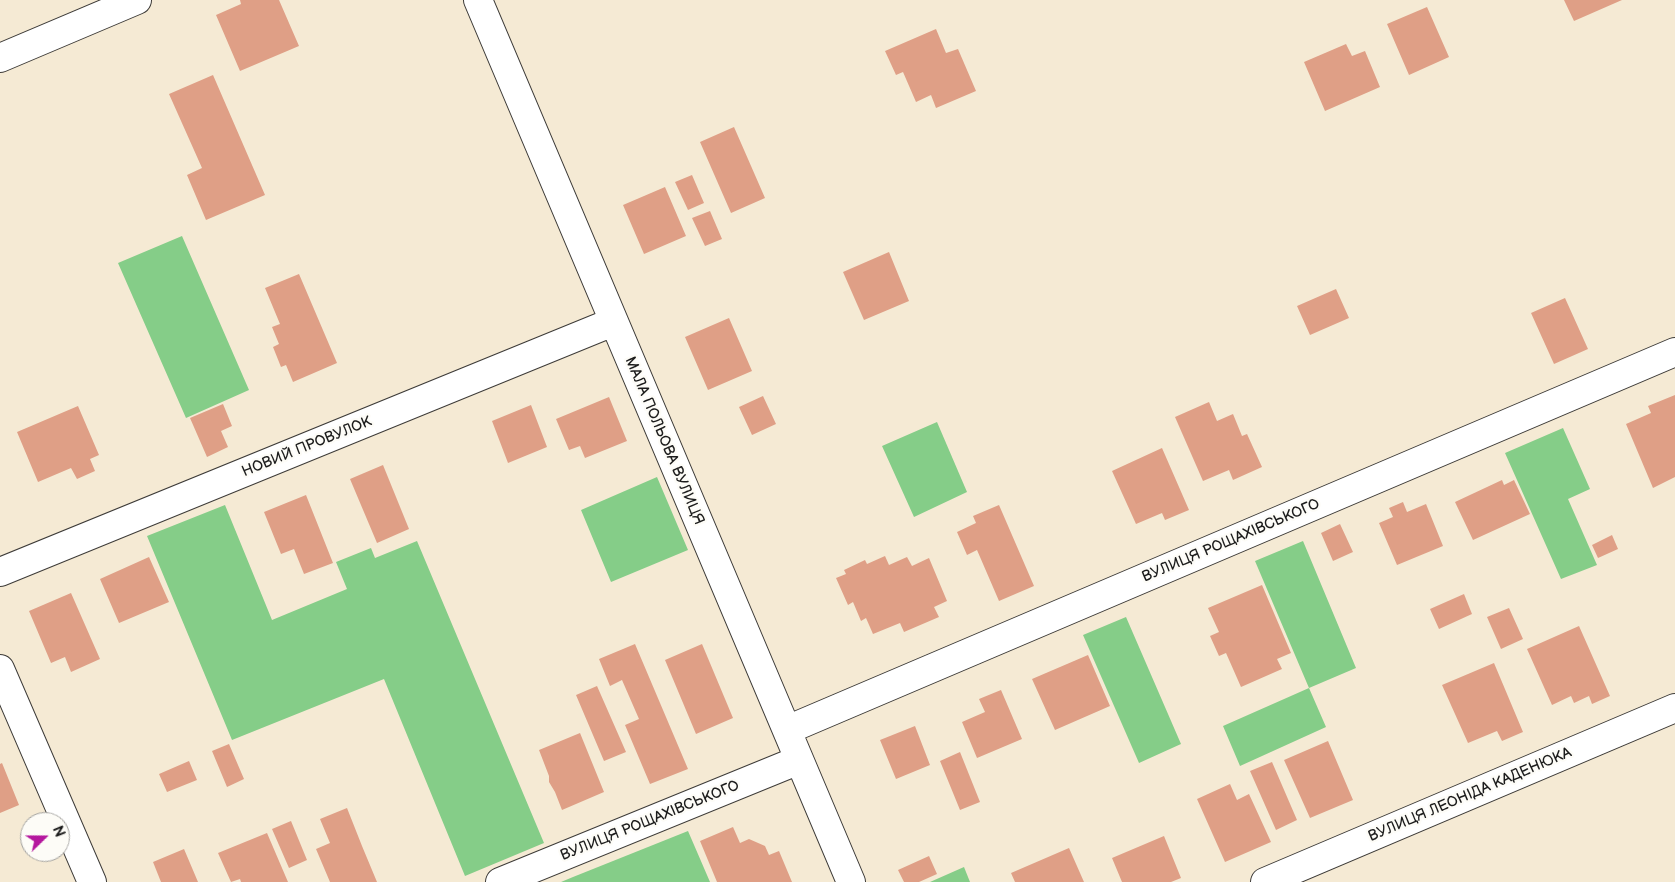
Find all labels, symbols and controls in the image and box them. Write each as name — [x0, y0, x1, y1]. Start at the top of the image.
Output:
street label: МАЛА ПОЛЬОВА ВУЛИЦЯ — [620, 354, 708, 528]
street label: НОВИЙ ПРОВУЛОК — [239, 413, 375, 481]
street label: ВУЛИЦЯ РОЩАХІВСЬКОГО — [1139, 495, 1323, 587]
street label: ВУЛИЦЯ ЛЕОНІДА КАДЕНЮКА — [1366, 744, 1574, 846]
street label: ВУЛИЦЯ РОЩАХІВСЬКОГО — [558, 777, 742, 865]
north arrow — [20, 812, 70, 862]
text: N — [49, 824, 68, 840]

